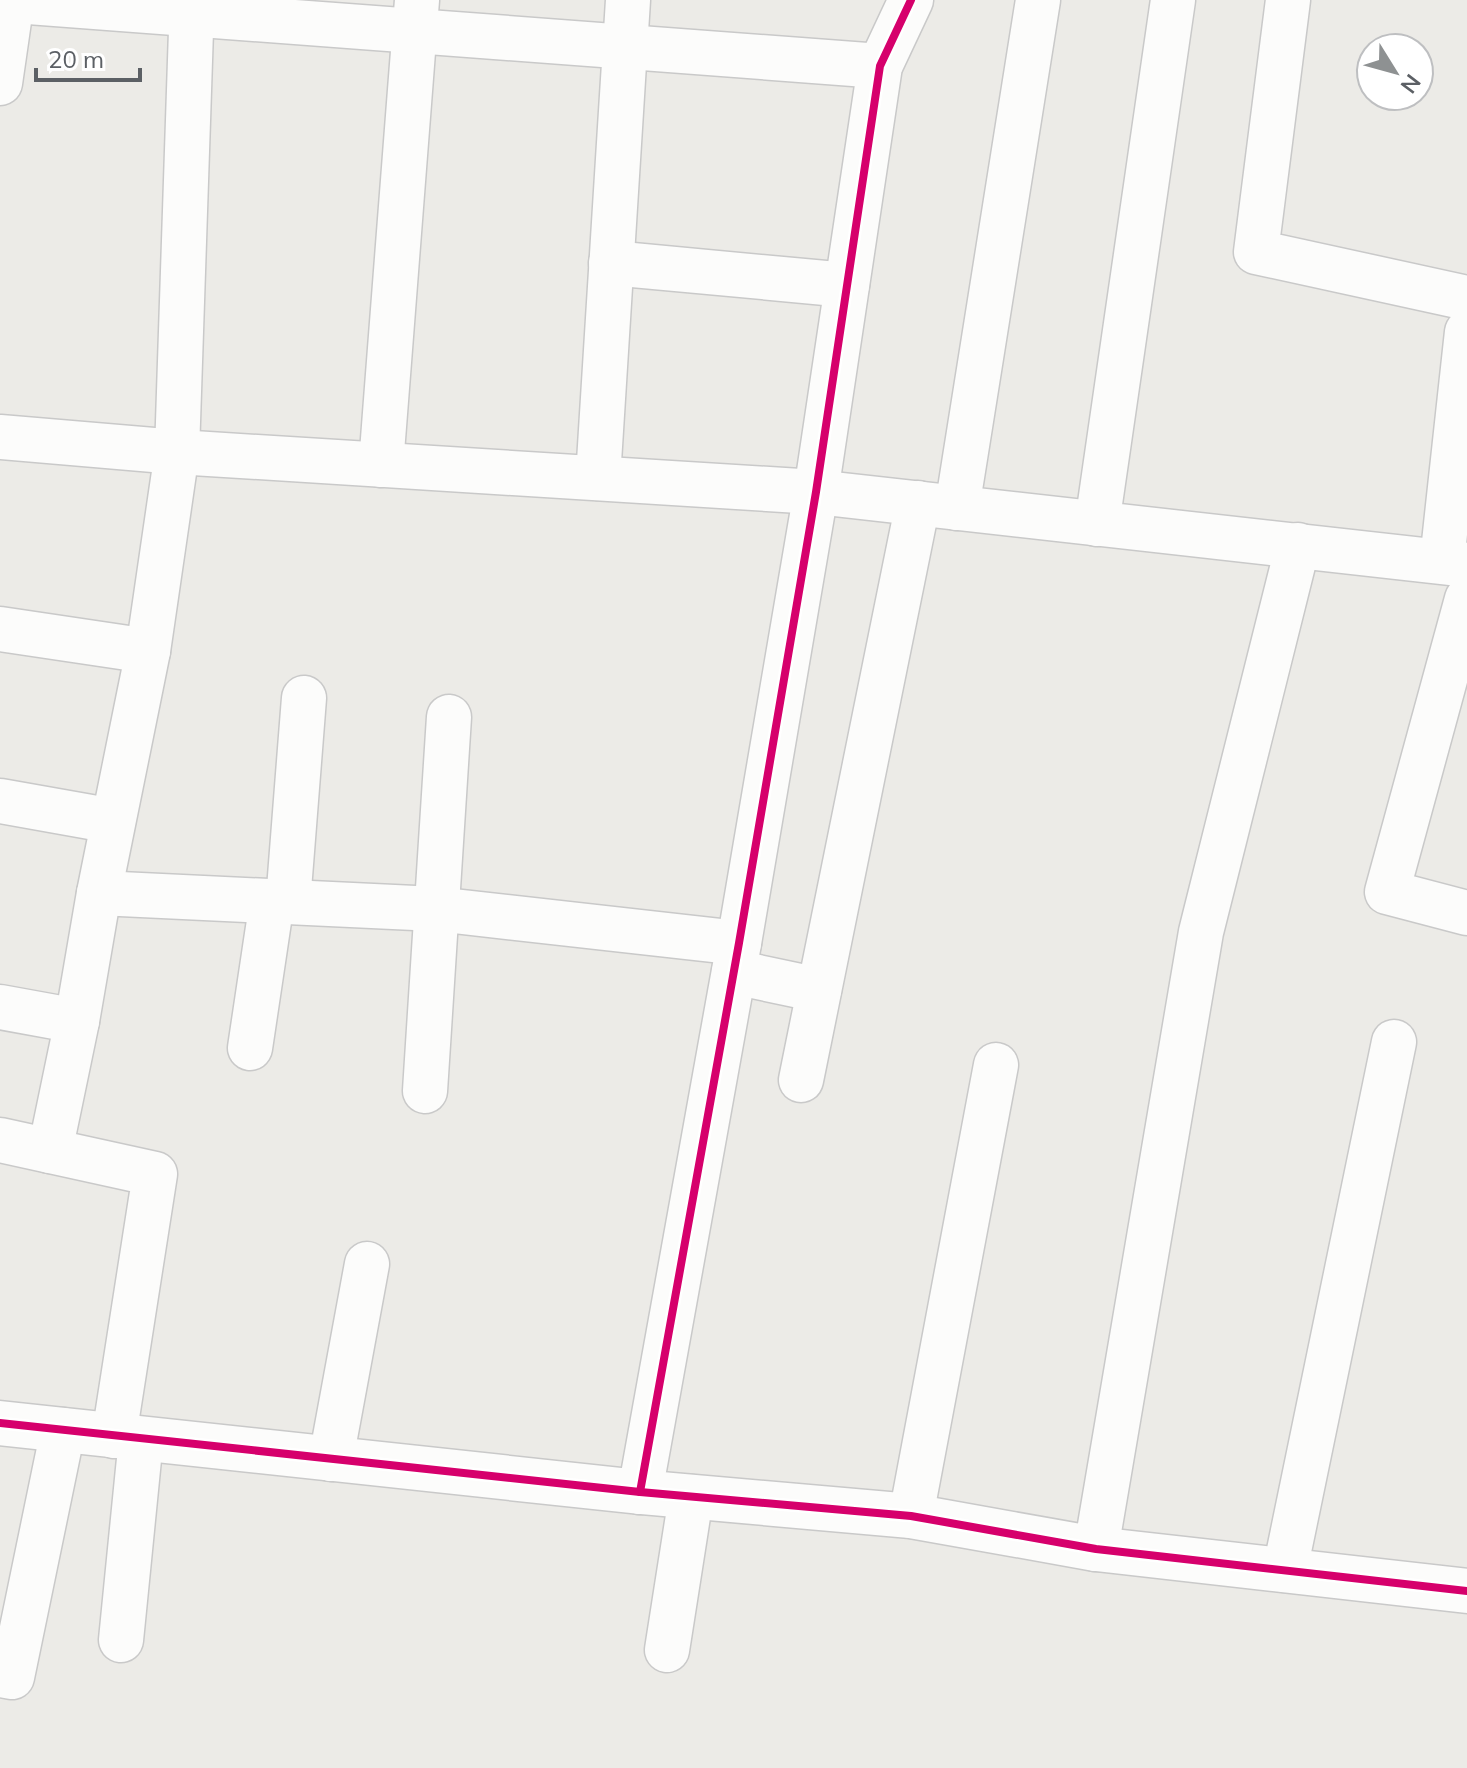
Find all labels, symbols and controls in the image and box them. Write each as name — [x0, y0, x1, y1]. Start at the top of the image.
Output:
scale bar — [36, 32, 140, 82]
north arrow — [1355, 32, 1435, 112]
text: 20 m — [48, 44, 104, 74]
text: N — [1395, 69, 1427, 99]

